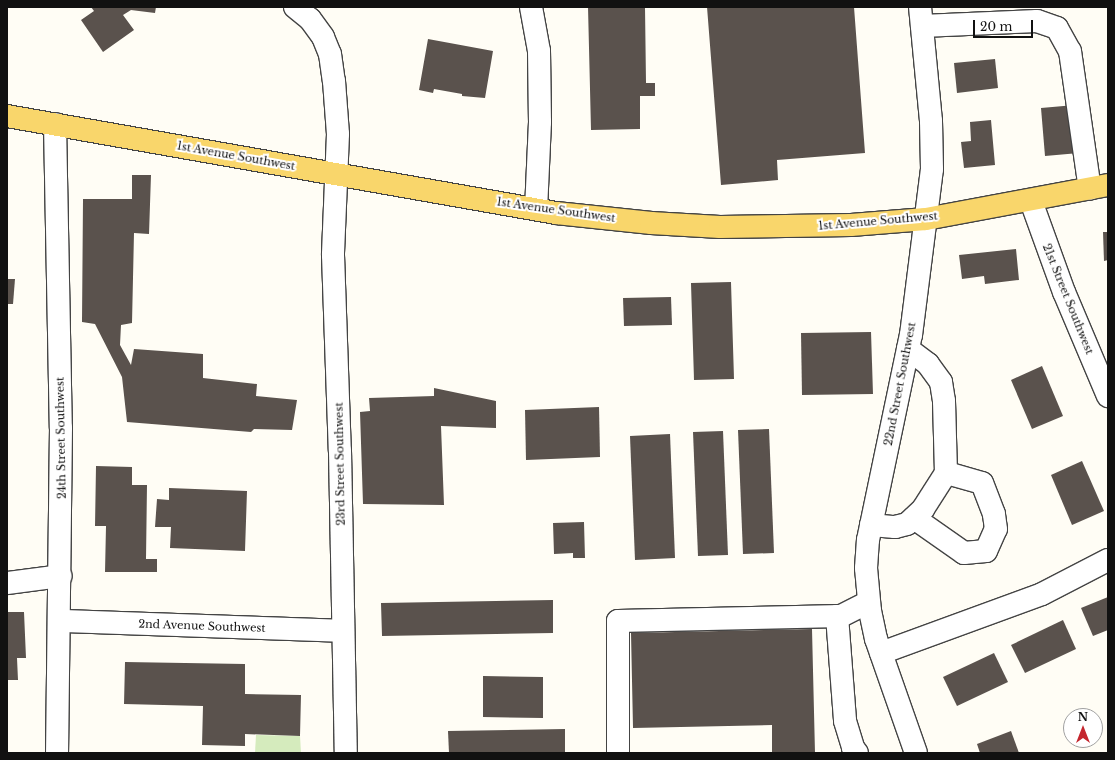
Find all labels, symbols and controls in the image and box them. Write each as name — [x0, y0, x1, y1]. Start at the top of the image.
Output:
scale bar — [975, 12, 1035, 38]
text: 20 m — [980, 19, 1012, 34]
street label: 1st Avenue Southwest — [176, 139, 296, 173]
street label: 1st Avenue Southwest — [496, 195, 616, 225]
street label: 1st Avenue Southwest — [818, 209, 938, 233]
street label: 21st Street Southwest — [1040, 242, 1096, 356]
street label: 22nd Street Southwest — [882, 321, 918, 447]
street label: 24th Street Southwest — [53, 377, 69, 499]
street label: 23rd Street Southwest — [332, 402, 348, 526]
street label: 2nd Avenue Southwest — [138, 617, 266, 635]
north arrow — [1063, 708, 1103, 748]
text: N — [1078, 710, 1088, 724]

